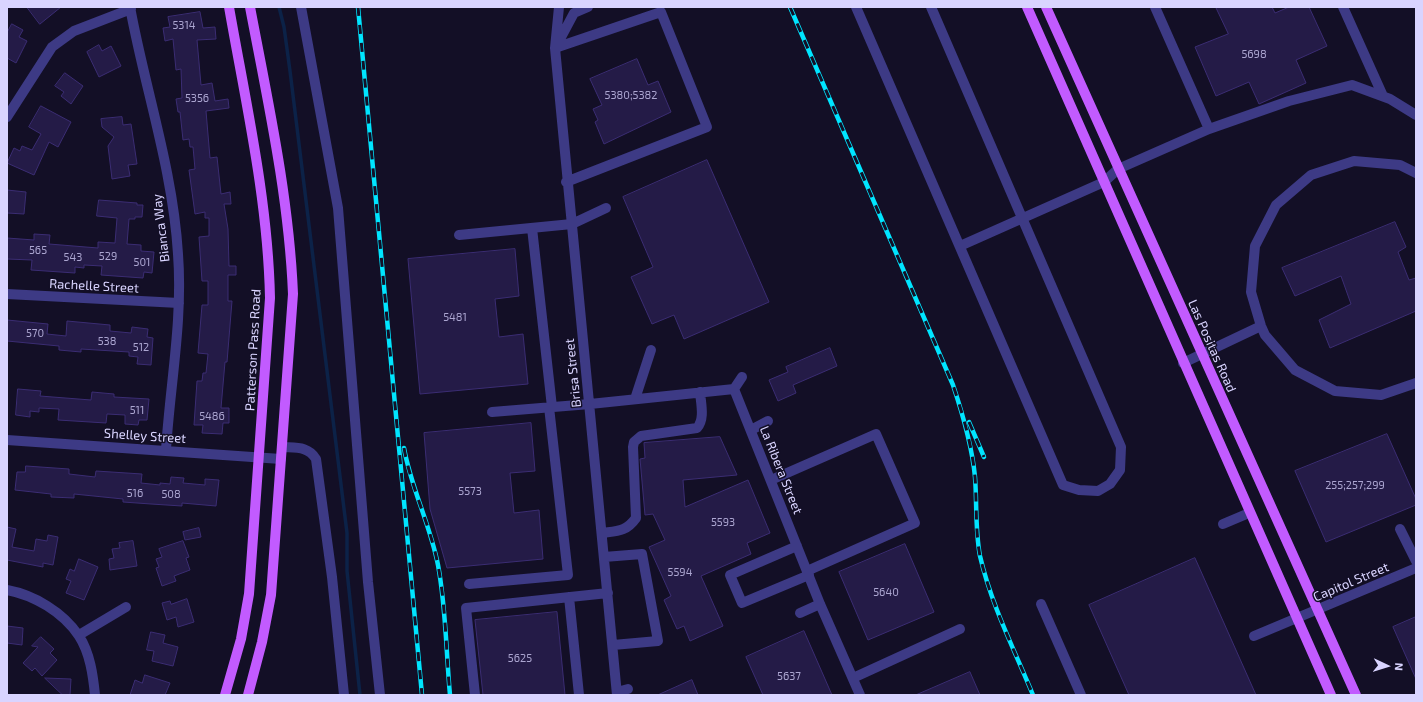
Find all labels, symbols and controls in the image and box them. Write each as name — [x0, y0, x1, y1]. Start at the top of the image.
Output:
house number: 5314 — [172, 18, 196, 32]
house number: 5698 — [1241, 47, 1267, 61]
house number: 5380;5382 — [605, 88, 657, 102]
house number: 5356 — [185, 91, 209, 105]
street label: Bianca Way — [149, 193, 173, 263]
house number: 565 — [29, 243, 47, 257]
house number: 529 — [99, 249, 117, 263]
house number: 543 — [64, 250, 82, 264]
house number: 501 — [134, 255, 150, 269]
street label: Rachelle Street — [49, 276, 139, 296]
street label: Patterson Pass Road — [242, 289, 264, 411]
street label: Las Positas Road — [1185, 297, 1239, 395]
house number: 5481 — [443, 310, 467, 324]
house number: 570 — [26, 326, 44, 340]
house number: 538 — [98, 334, 116, 348]
street label: Brisa Street — [562, 338, 584, 408]
house number: 512 — [133, 340, 149, 354]
house number: 511 — [130, 403, 144, 417]
house number: 5486 — [199, 409, 225, 423]
street label: La Ribera Street — [756, 424, 806, 516]
street label: Shelley Street — [103, 425, 187, 447]
house number: 255;257;299 — [1325, 478, 1385, 492]
house number: 5573 — [458, 484, 482, 498]
house number: 516 — [127, 486, 143, 500]
house number: 508 — [161, 487, 181, 501]
house number: 5593 — [711, 515, 735, 529]
street label: Capitol Street — [1311, 559, 1391, 605]
house number: 5594 — [668, 565, 692, 579]
house number: 5640 — [873, 585, 899, 599]
north arrow — [1367, 646, 1407, 686]
house number: 5625 — [508, 651, 532, 665]
text: N — [1393, 662, 1406, 671]
house number: 5637 — [777, 669, 801, 683]

